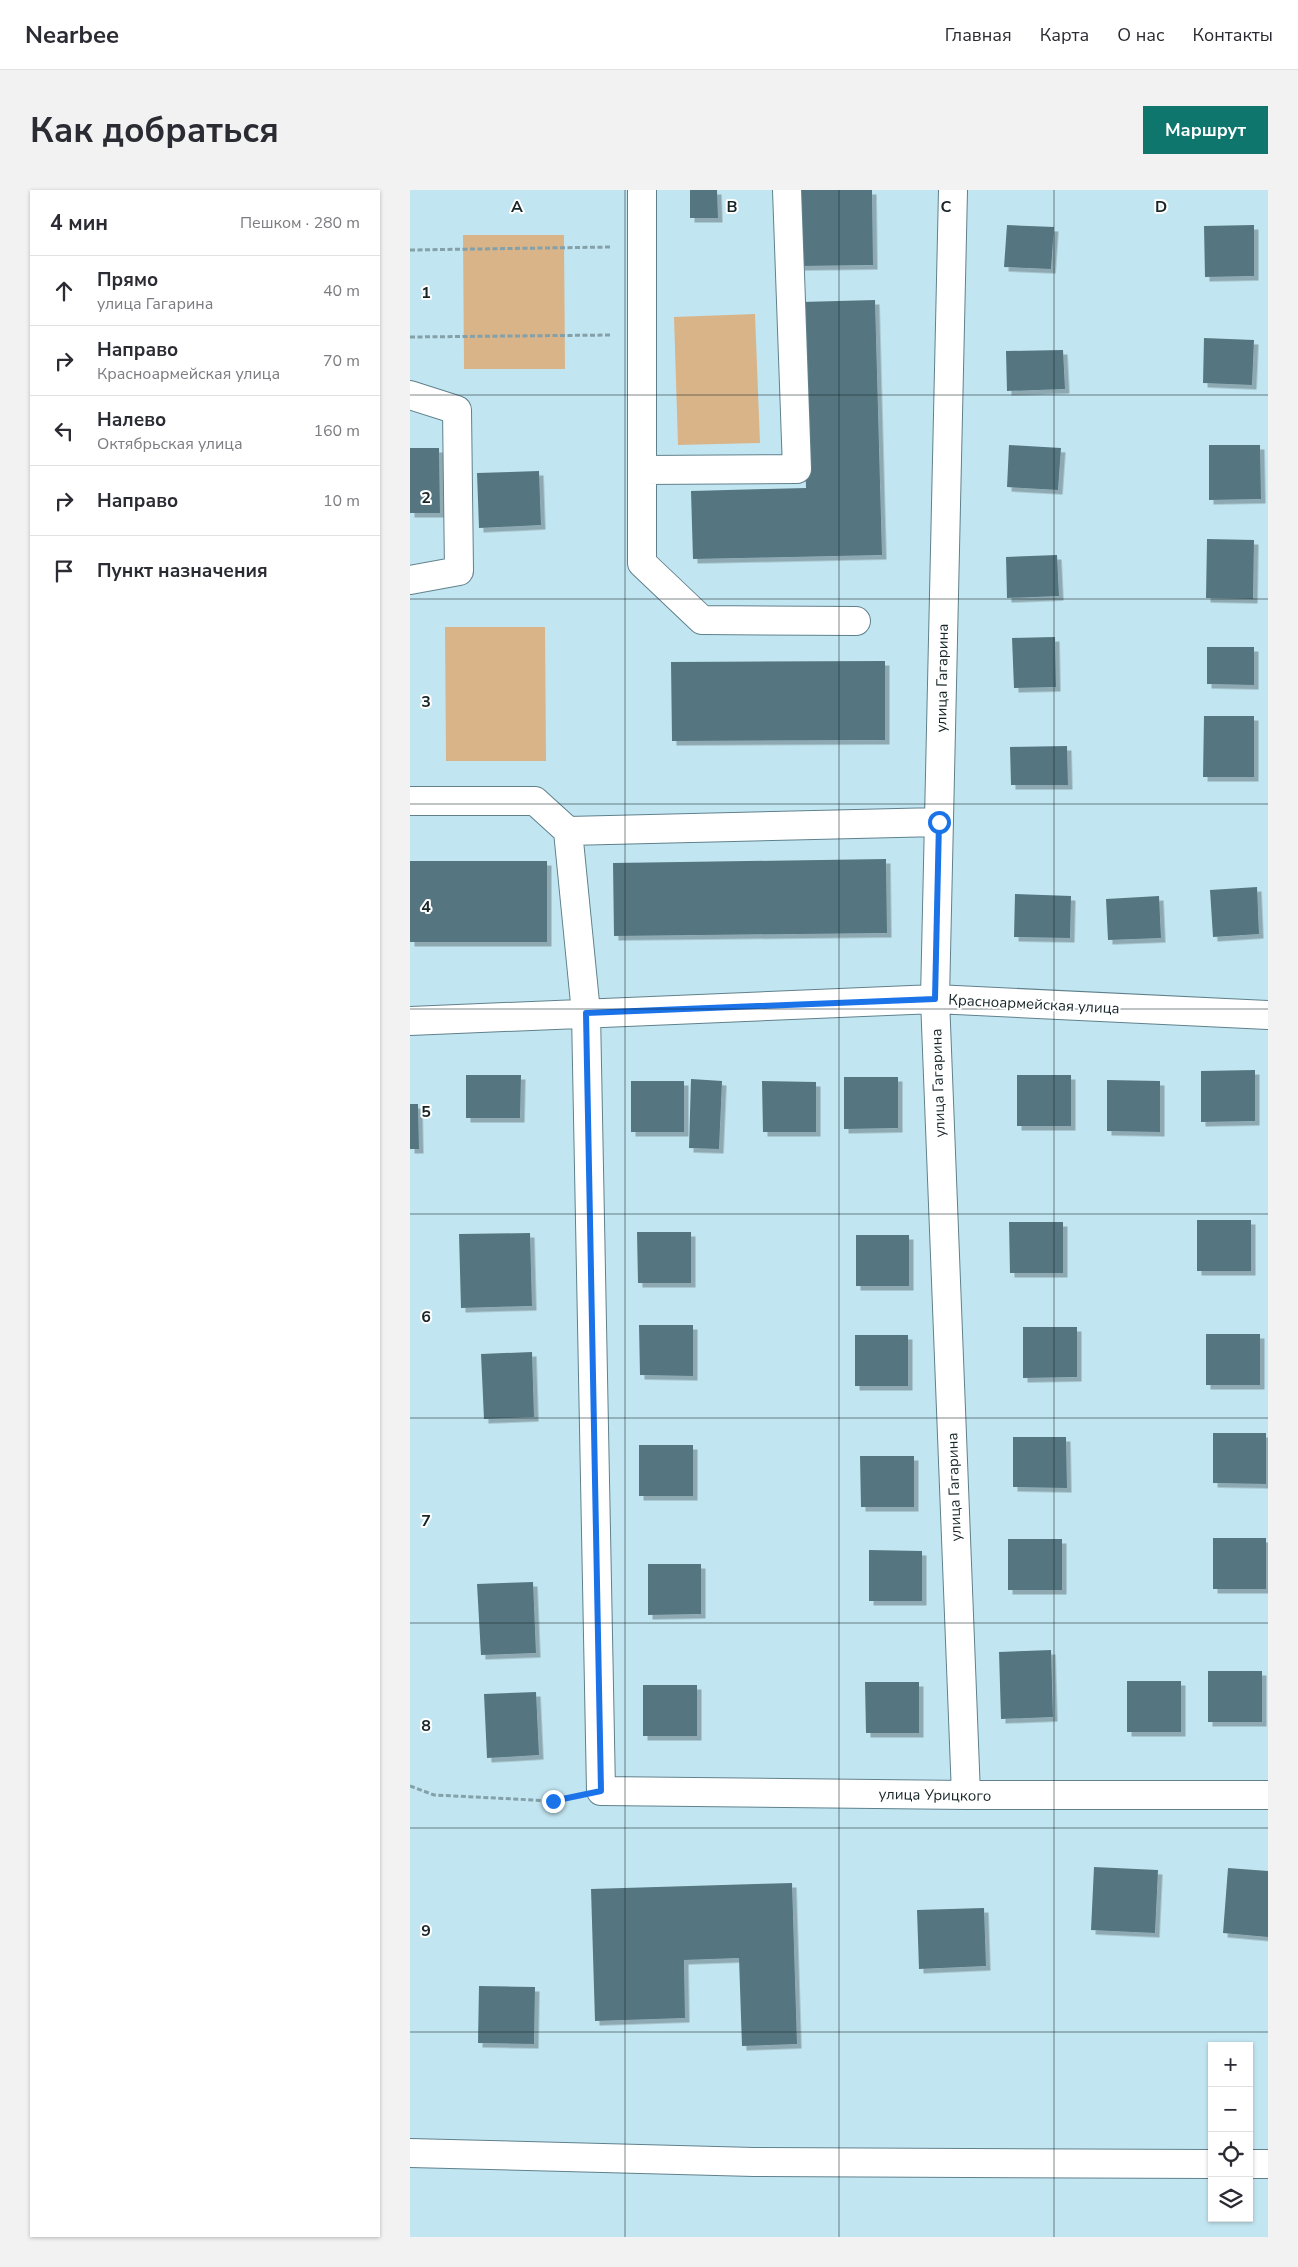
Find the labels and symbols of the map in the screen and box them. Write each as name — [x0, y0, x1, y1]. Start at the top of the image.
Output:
text: A — [511, 196, 523, 218]
text: B — [726, 196, 738, 218]
text: C — [941, 196, 952, 218]
text: D — [1155, 196, 1167, 218]
text: 1 — [421, 282, 431, 304]
text: 2 — [421, 487, 431, 509]
street label: улица Гагарина — [931, 623, 953, 733]
text: 3 — [421, 691, 431, 713]
route start — [928, 811, 951, 834]
text: 4 — [421, 896, 431, 918]
street label: Красноармейская улица — [948, 990, 1120, 1018]
street label: улица Гагарина — [926, 1028, 950, 1138]
text: 5 — [421, 1101, 431, 1123]
text: 6 — [421, 1306, 431, 1328]
street label: улица Гагарина — [942, 1432, 966, 1542]
text: 7 — [421, 1510, 431, 1532]
text: 8 — [421, 1715, 431, 1737]
street label: улица Урицкого — [879, 1784, 991, 1806]
route end — [542, 1790, 565, 1813]
text: 9 — [421, 1920, 431, 1942]

